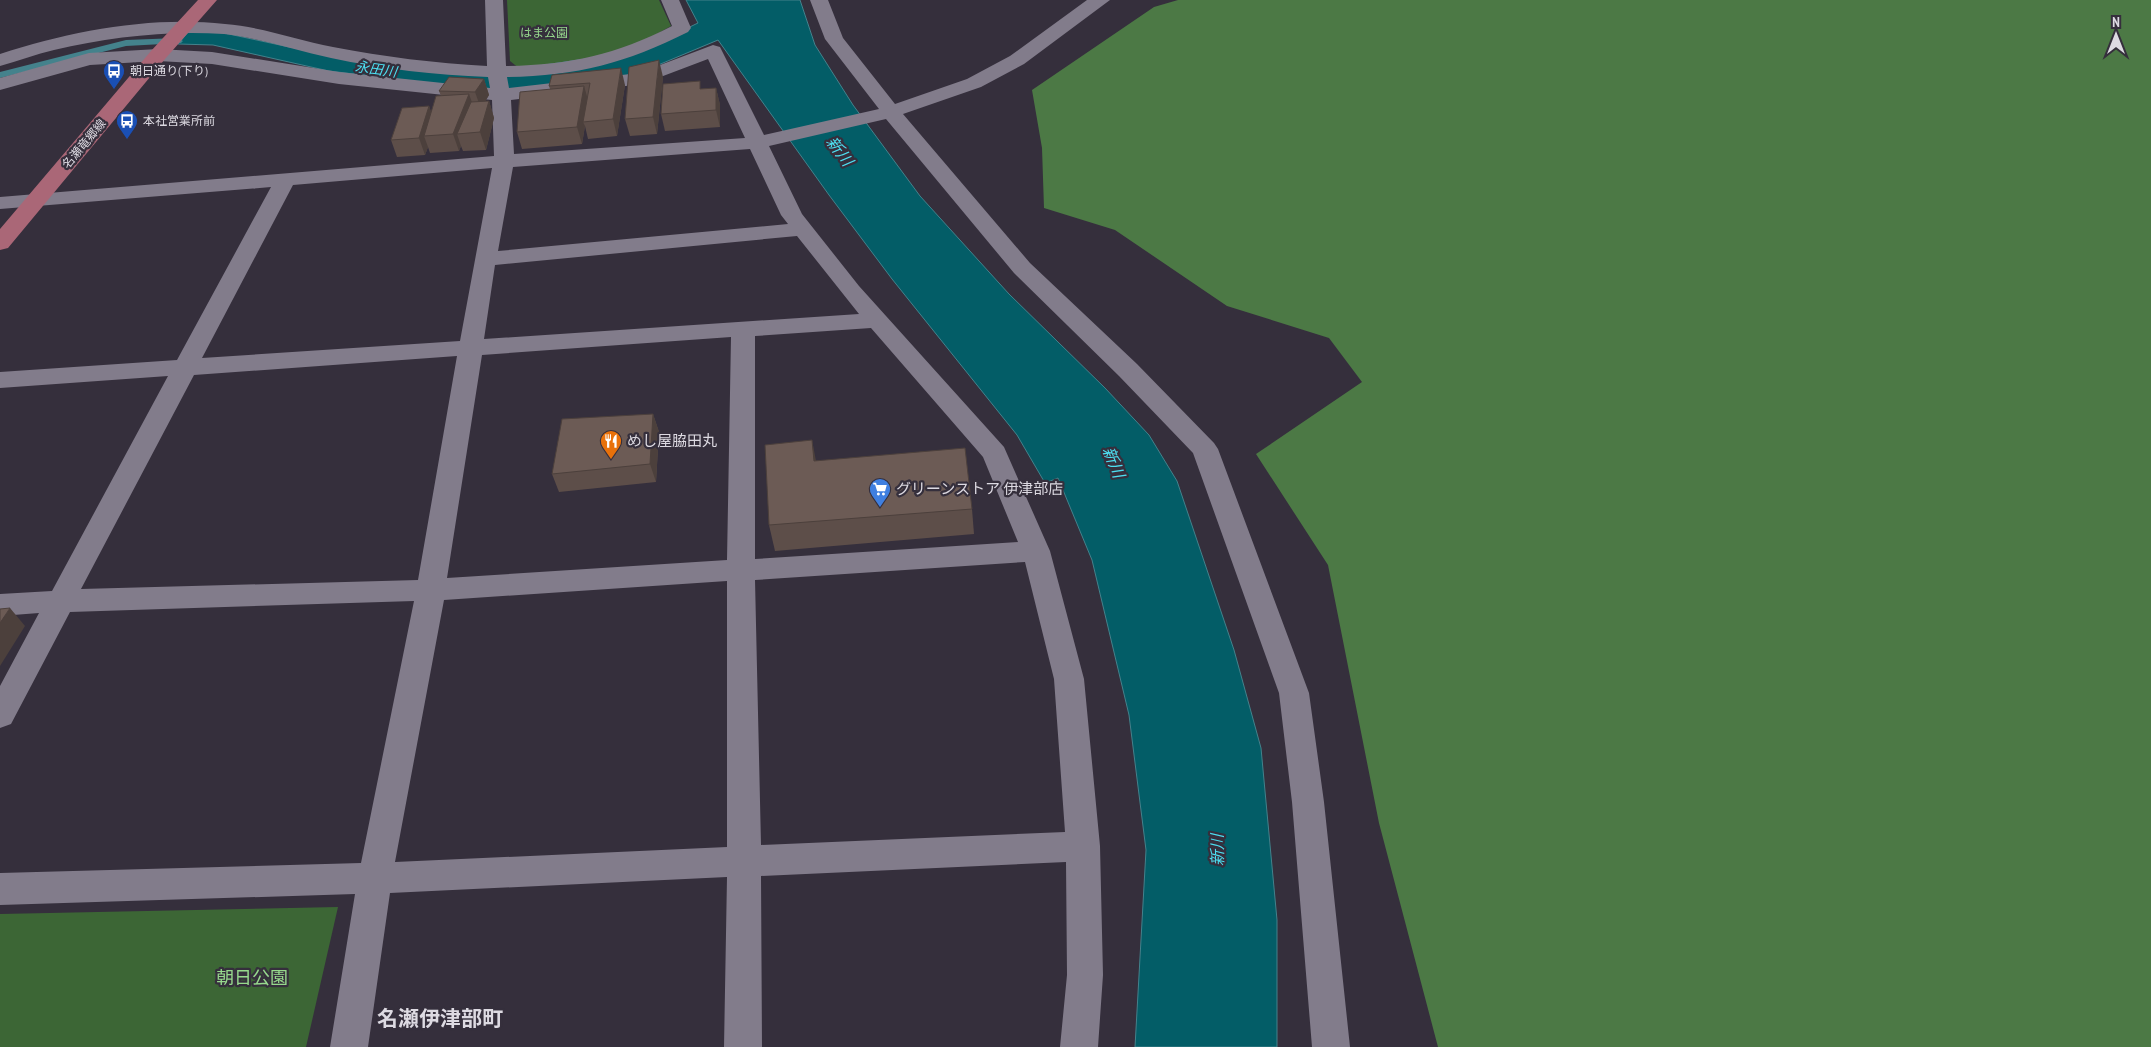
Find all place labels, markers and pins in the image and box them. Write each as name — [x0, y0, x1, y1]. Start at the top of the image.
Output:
bus stop icon: 朝日通り(下り) — [102, 59, 126, 90]
place label: 朝日通り(下り) — [130, 63, 208, 78]
bus stop icon: 本社営業所前 — [115, 109, 139, 140]
place label: 本社営業所前 — [143, 113, 215, 128]
restaurant icon: めし屋脇田丸 — [599, 429, 623, 460]
place label: めし屋脇田丸 — [627, 431, 717, 450]
supermarket icon: グリーンストア 伊津部店 — [868, 477, 892, 508]
place label: グリーンストア 伊津部店 — [896, 479, 1063, 498]

